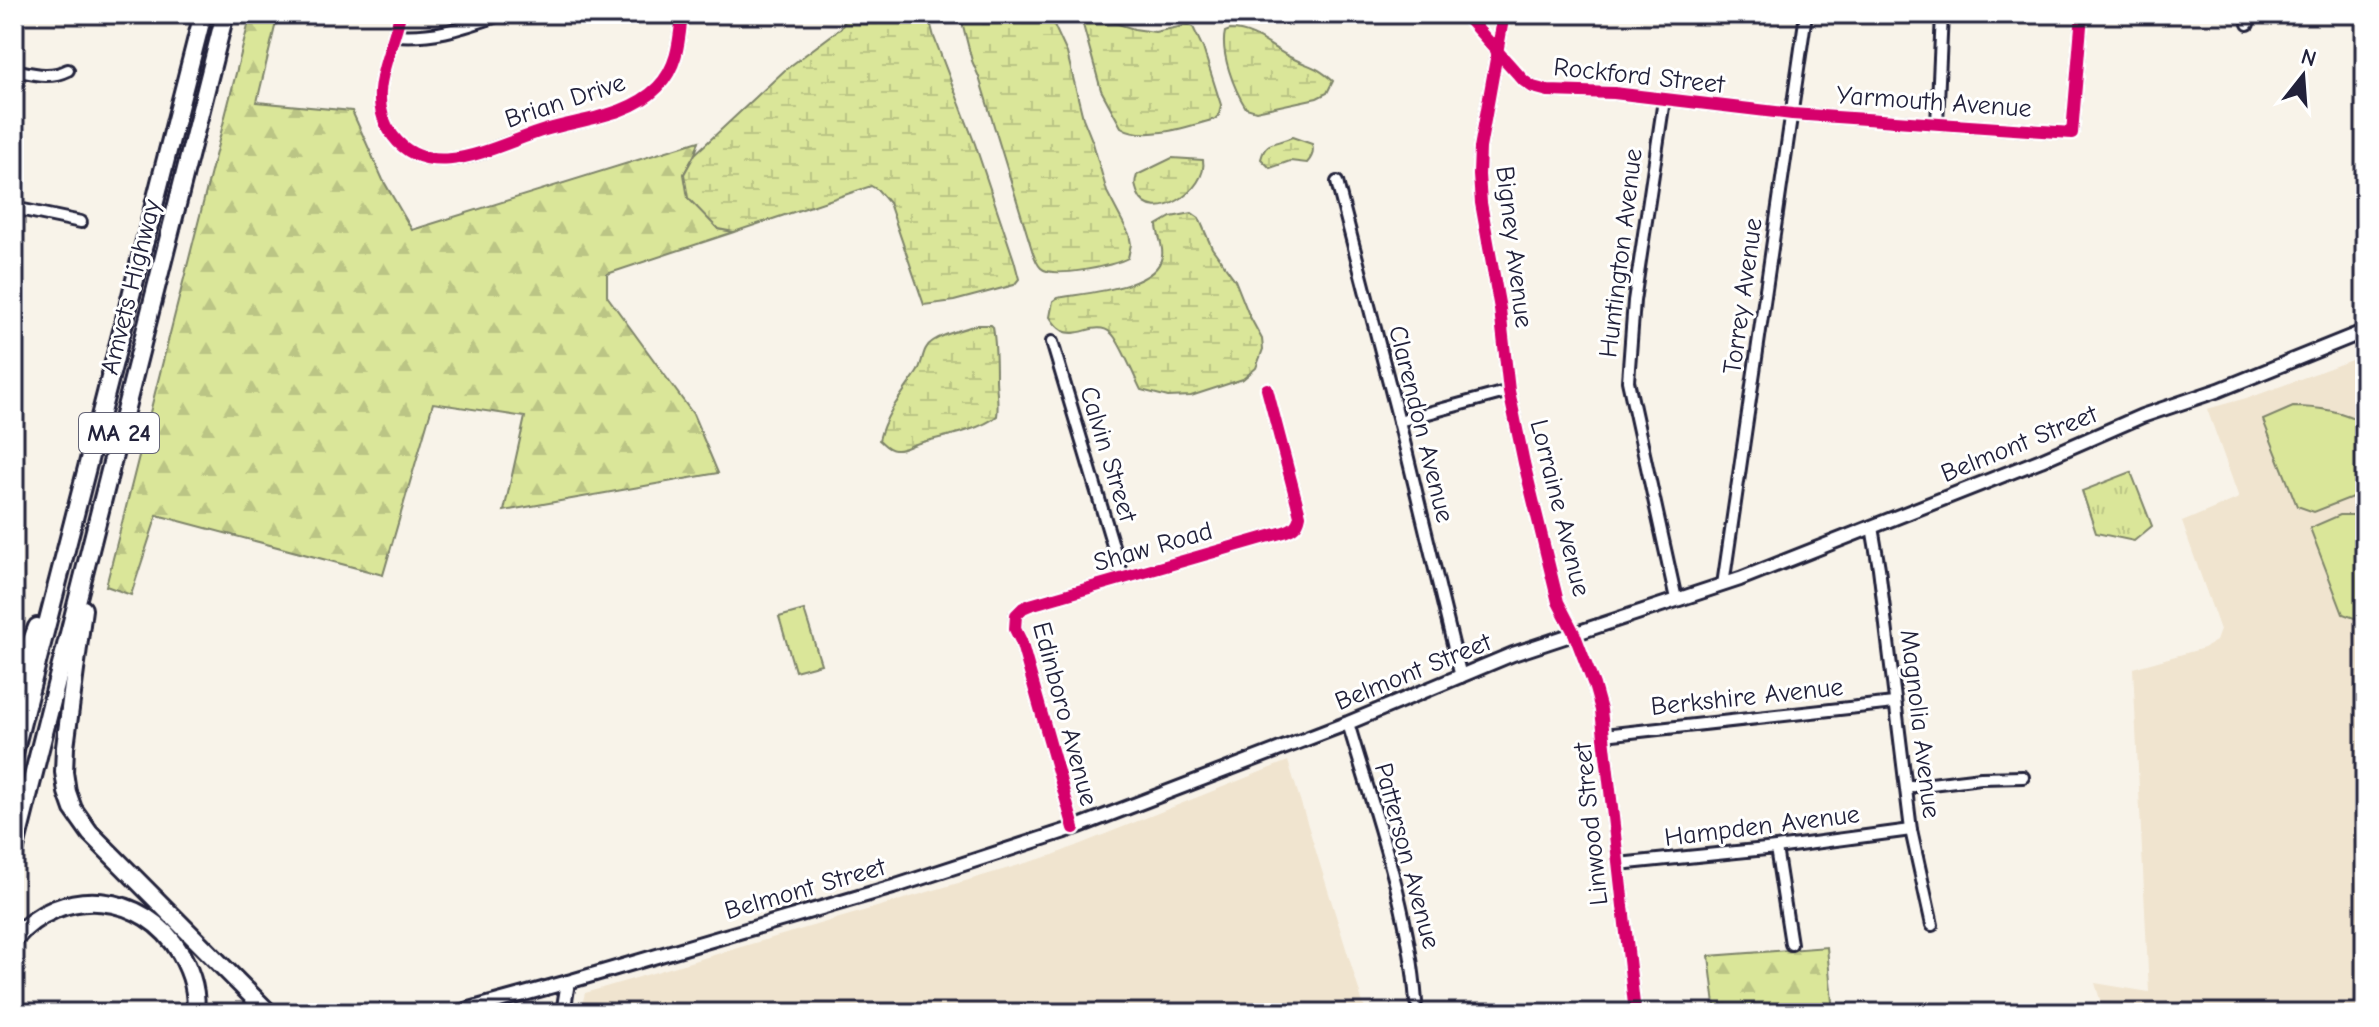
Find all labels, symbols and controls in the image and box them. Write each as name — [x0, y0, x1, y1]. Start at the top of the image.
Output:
north arrow — [2263, 36, 2343, 116]
text: N — [2298, 43, 2319, 72]
street label: Rockford Street — [1552, 52, 1727, 100]
street label: Brian Drive — [501, 67, 629, 135]
street label: Yarmouth Avenue — [1835, 80, 2033, 124]
street label: Huntington Avenue — [1593, 147, 1649, 359]
street label: Bigney Avenue — [1489, 164, 1539, 330]
street label: Amvets Highway — [95, 196, 167, 378]
street label: Torrey Avenue — [1717, 216, 1769, 376]
street label: Clarendon Avenue — [1382, 322, 1460, 526]
street label: Calvin Street — [1073, 383, 1143, 527]
street label: Belmont Street — [1937, 398, 2103, 489]
road number: MA 24 — [79, 413, 159, 453]
street label: Lorraine Avenue — [1524, 417, 1596, 599]
street label: Shaw Road — [1090, 516, 1216, 578]
street label: Edinboro Avenue — [1026, 619, 1104, 809]
street label: Belmont Street — [1331, 626, 1497, 717]
street label: Magnolia Avenue — [1894, 628, 1946, 820]
street label: Berkshire Avenue — [1649, 672, 1845, 722]
street label: Linwood Street — [1567, 740, 1614, 907]
street label: Patterson Avenue — [1368, 760, 1446, 952]
street label: Hampden Avenue — [1663, 799, 1861, 853]
street label: Belmont Street — [721, 851, 890, 926]

